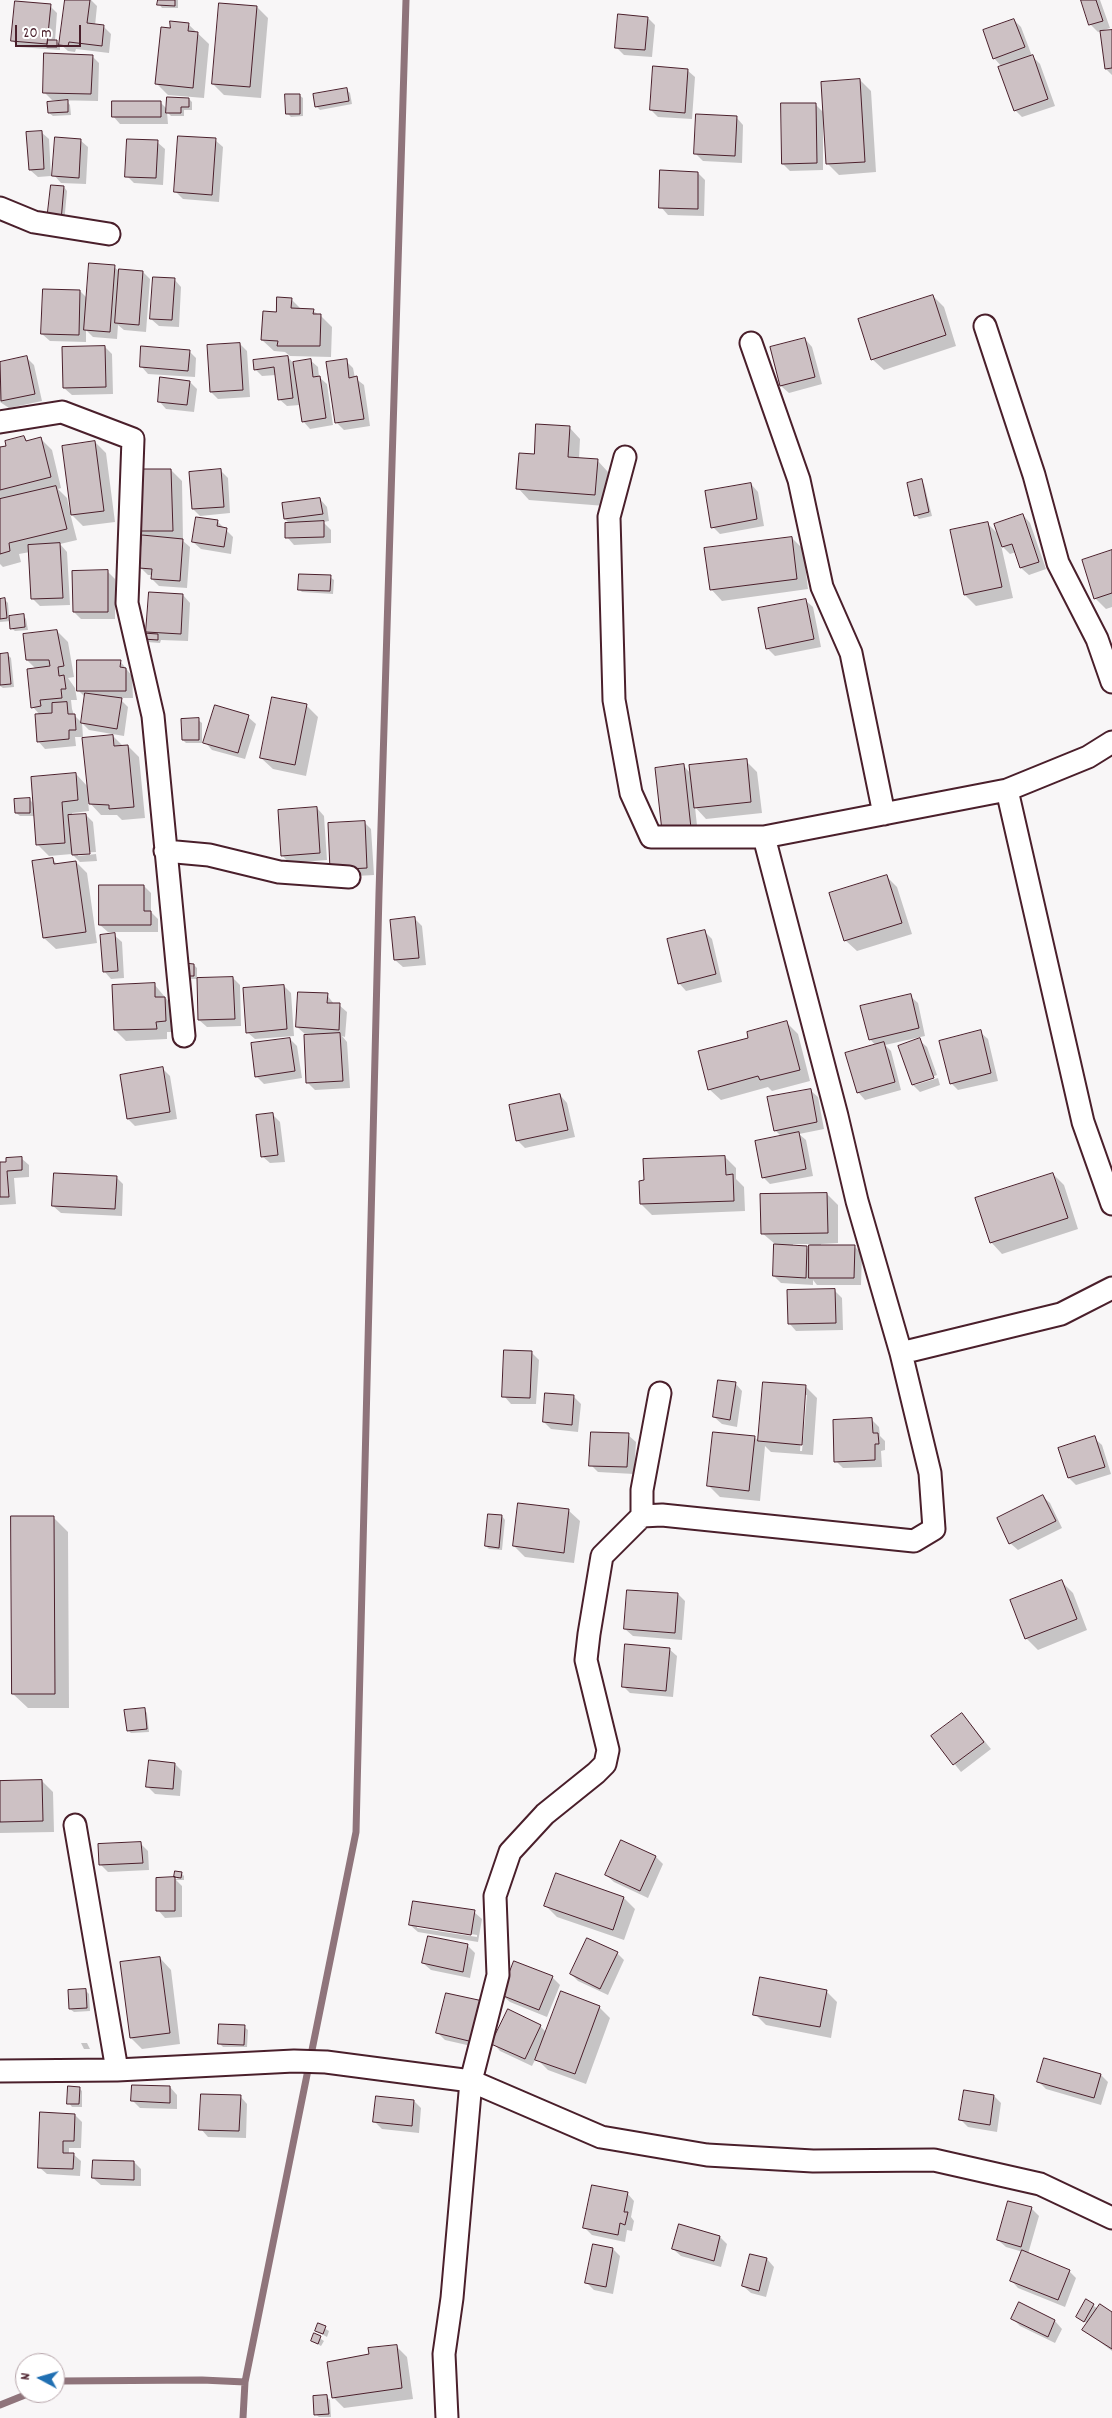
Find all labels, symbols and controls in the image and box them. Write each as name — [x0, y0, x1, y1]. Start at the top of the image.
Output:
scale bar — [18, 15, 84, 47]
text: 20 m — [23, 23, 51, 45]
north arrow — [15, 2353, 65, 2403]
text: N — [16, 2372, 36, 2381]

